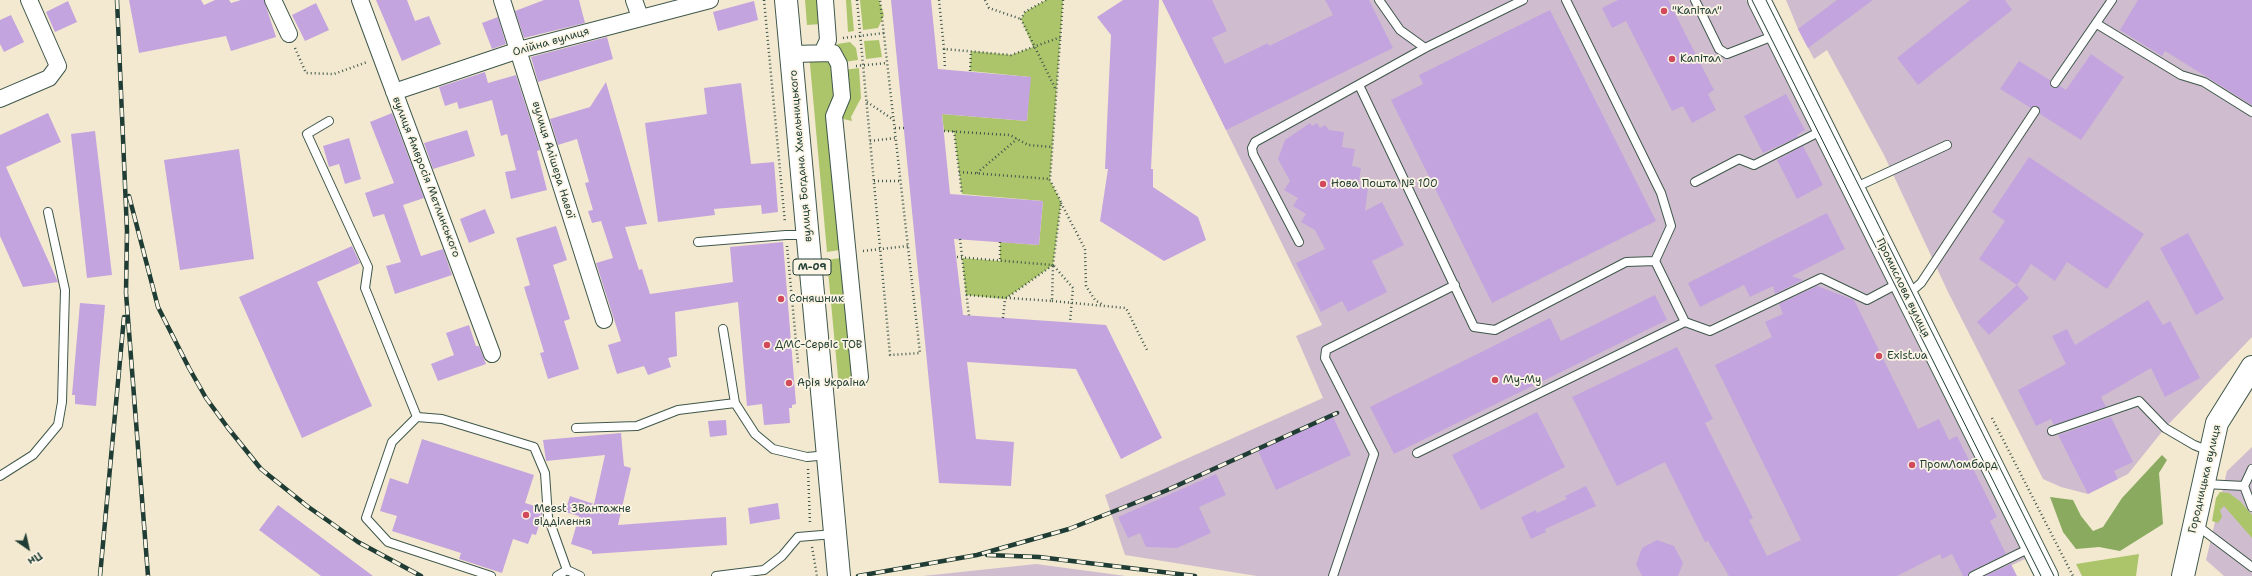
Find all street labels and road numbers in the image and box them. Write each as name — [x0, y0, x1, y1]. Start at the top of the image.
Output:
street label: Олійна вулиця — [511, 25, 591, 59]
street label: вулиця Богдана Хмельницького — [787, 69, 815, 243]
street label: вулиця Амвросія Метлинського — [389, 95, 463, 259]
street label: вулиця Алішера Навої — [529, 100, 577, 220]
street label: Промислова вулиця — [1873, 236, 1933, 340]
road number: М-09 — [793, 259, 831, 275]
street label: Городницька вулиця — [2186, 424, 2224, 534]

